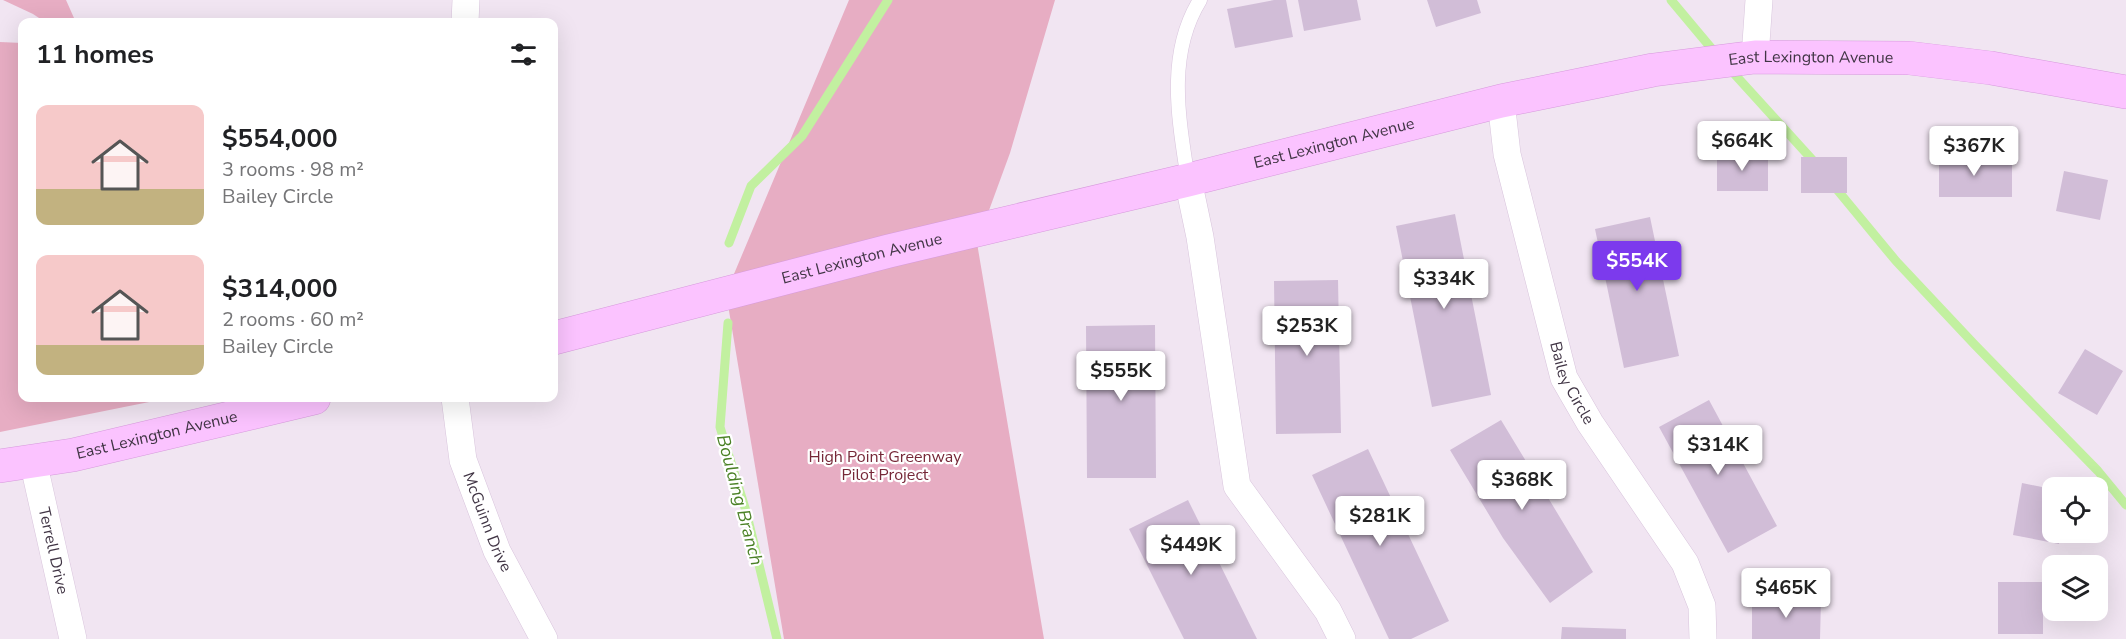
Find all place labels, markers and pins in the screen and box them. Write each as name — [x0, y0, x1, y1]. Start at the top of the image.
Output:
pin: $664K — [1700, 121, 1784, 172]
pin: $367K — [1932, 126, 2016, 177]
pin: $554K — [1595, 241, 1679, 292]
pin: $334K — [1402, 259, 1486, 310]
pin: $253K — [1265, 306, 1349, 357]
pin: $555K — [1079, 351, 1163, 402]
pin: $314K — [1676, 425, 1760, 476]
pin: $368K — [1480, 460, 1564, 511]
pin: $281K — [1338, 496, 1422, 547]
pin: $449K — [1149, 525, 1233, 576]
pin: $465K — [1744, 568, 1828, 619]

